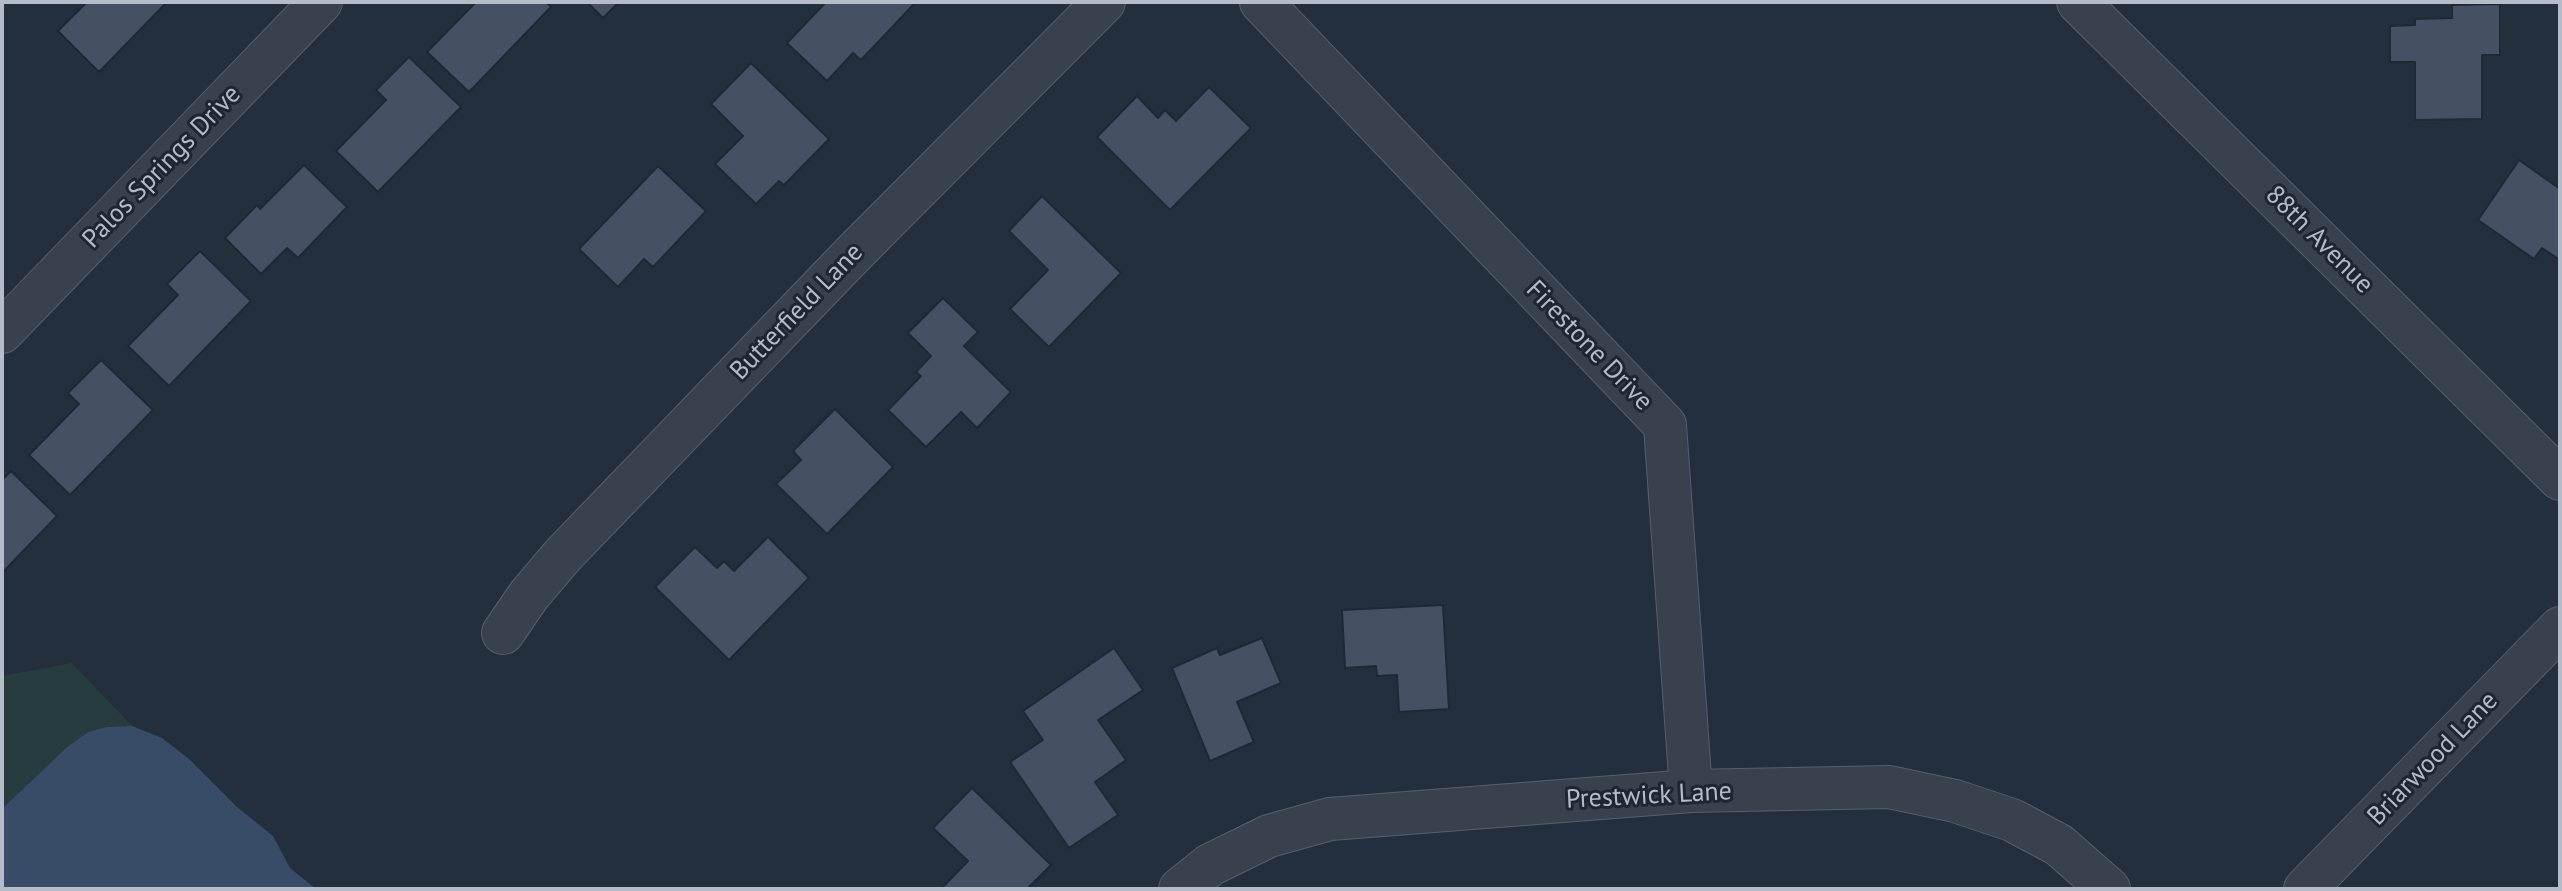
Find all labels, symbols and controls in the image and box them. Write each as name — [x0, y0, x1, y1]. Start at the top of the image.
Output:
street label: Palos Springs Drive — [76, 79, 248, 255]
street label: 88th Avenue — [2259, 180, 2379, 300]
street label: Butterfield Lane — [724, 237, 870, 387]
street label: Firestone Drive — [1519, 275, 1659, 417]
street label: Briarwood Lane — [2361, 686, 2505, 832]
street label: Prestwick Lane — [1565, 776, 1733, 816]

